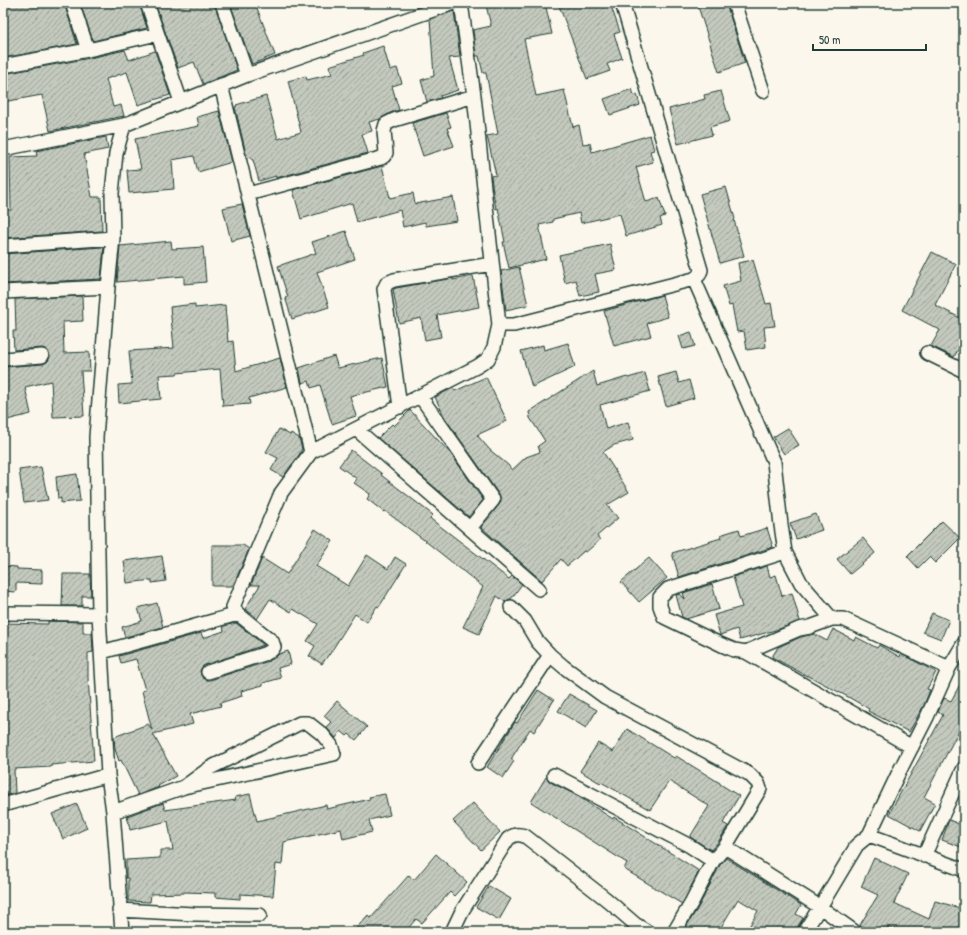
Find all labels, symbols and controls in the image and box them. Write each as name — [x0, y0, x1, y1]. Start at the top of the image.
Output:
scale bar — [813, 26, 926, 52]
text: 50 m — [819, 31, 840, 48]

